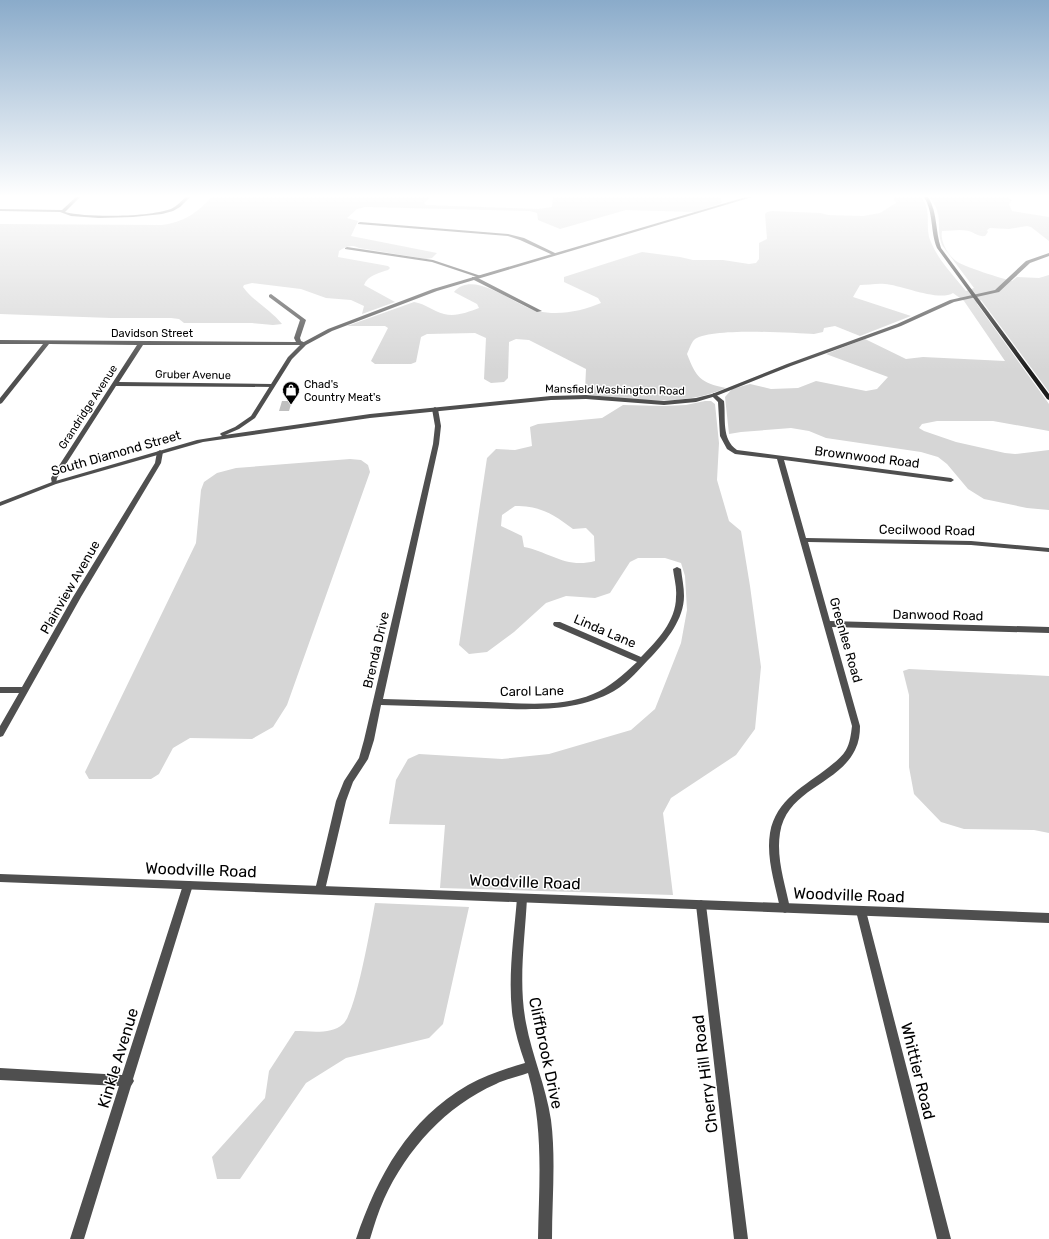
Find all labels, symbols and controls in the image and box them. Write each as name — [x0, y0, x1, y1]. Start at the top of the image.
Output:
street label: Davidson Street — [111, 327, 194, 340]
street label: Grandridge Avenue — [56, 362, 120, 452]
street label: Gruber Avenue — [155, 368, 231, 382]
place label: Chad's Country Meat's — [304, 378, 381, 404]
shop icon: Chad's Country Meat's — [281, 380, 301, 405]
street label: Mansfield Washington Road — [545, 382, 685, 398]
street label: South Diamond Street — [49, 427, 183, 479]
street label: Brownwood Road — [814, 443, 920, 471]
street label: Cecilwood Road — [879, 522, 975, 538]
street label: Plainview Avenue — [37, 538, 103, 636]
street label: Greenlee Road — [827, 596, 865, 684]
street label: Danwood Road — [892, 607, 984, 623]
street label: Brenda Drive — [360, 610, 392, 690]
street label: Linda Lane — [572, 611, 638, 651]
street label: Carol Lane — [500, 683, 564, 699]
street label: Woodville Road — [145, 859, 257, 881]
street label: Woodville Road — [469, 871, 581, 893]
street label: Woodville Road — [793, 884, 905, 906]
street label: Cliffbrook Drive — [525, 995, 567, 1111]
street label: Kinkle Avenue — [94, 1006, 142, 1110]
street label: Cherry Hill Road — [688, 1014, 722, 1134]
street label: Whittier Road — [897, 1021, 939, 1121]

